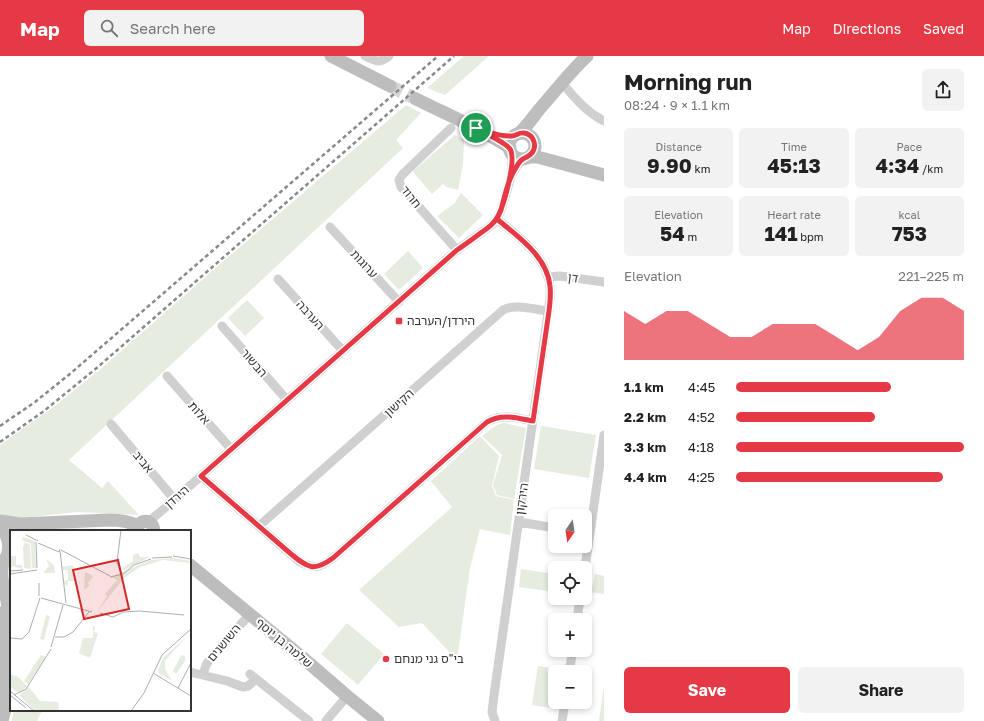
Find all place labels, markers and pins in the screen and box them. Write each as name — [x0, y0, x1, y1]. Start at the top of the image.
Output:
pin — [459, 111, 493, 145]
place label: הירדן/הערבה — [407, 313, 475, 328]
marker: הירדן/הערבה — [394, 316, 404, 326]
place label: בי"ס גני מנחם — [394, 651, 464, 666]
marker: בי"ס גני מנחם — [381, 654, 391, 664]

